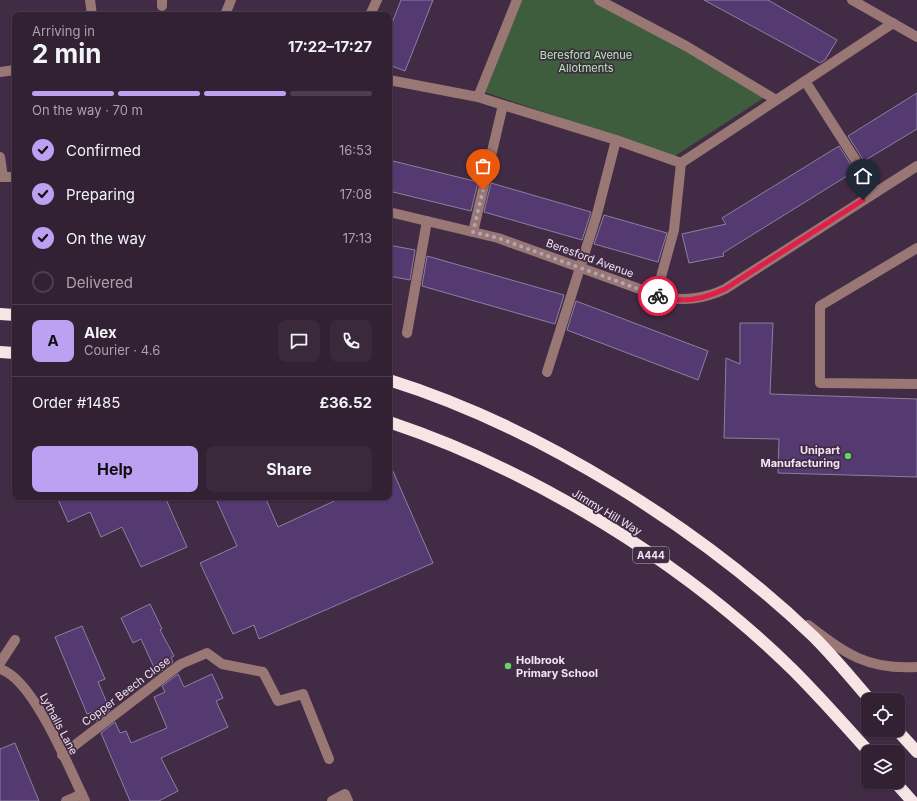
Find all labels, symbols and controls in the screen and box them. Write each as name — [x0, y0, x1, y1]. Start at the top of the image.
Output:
text: Arriving in — [32, 23, 95, 39]
text: 17:22–17:27 — [288, 37, 372, 56]
text: 2 min — [32, 38, 102, 69]
park label: Beresford Avenue Allotments — [540, 48, 632, 75]
text: On the way · 70 m — [32, 102, 143, 118]
icon: check — [32, 139, 54, 161]
text: Confirmed — [66, 141, 141, 160]
text: 16:53 — [339, 142, 372, 158]
pin — [466, 149, 500, 190]
icon: bag — [472, 155, 494, 177]
pin — [846, 159, 880, 200]
icon: home — [852, 165, 874, 187]
icon: check — [32, 183, 54, 205]
text: Preparing — [66, 185, 135, 204]
text: 17:08 — [340, 186, 372, 202]
icon: check — [32, 227, 54, 249]
text: On the way — [66, 229, 146, 248]
text: 17:13 — [343, 230, 372, 246]
street label: Beresford Avenue — [544, 236, 636, 280]
text: Delivered — [66, 273, 133, 292]
courier — [638, 276, 678, 316]
icon: bike — [647, 285, 669, 307]
button: chat — [278, 320, 320, 362]
button: phone — [330, 320, 372, 362]
text: Alex — [84, 323, 117, 342]
text: A — [47, 331, 59, 350]
text: Courier · 4.6 — [84, 342, 160, 358]
text: Order #1485 — [32, 393, 120, 412]
text: £36.52 — [319, 393, 372, 412]
place label: Unipart Manufacturing — [760, 443, 840, 470]
button: Help — [32, 446, 198, 492]
button: Share — [206, 446, 372, 492]
marker: Unipart Manufacturing — [843, 451, 853, 461]
street label: Jimmy Hill Way — [570, 486, 644, 538]
road number: A444 — [633, 547, 669, 563]
street label: Copper Beech Close — [79, 653, 173, 729]
place label: Holbrook Primary School — [516, 653, 598, 680]
marker: Holbrook Primary School — [503, 661, 513, 671]
street label: Lythalls Lane — [37, 691, 81, 757]
map controls — [861, 693, 905, 789]
button: locate — [861, 693, 905, 737]
button: layers — [861, 745, 905, 789]

